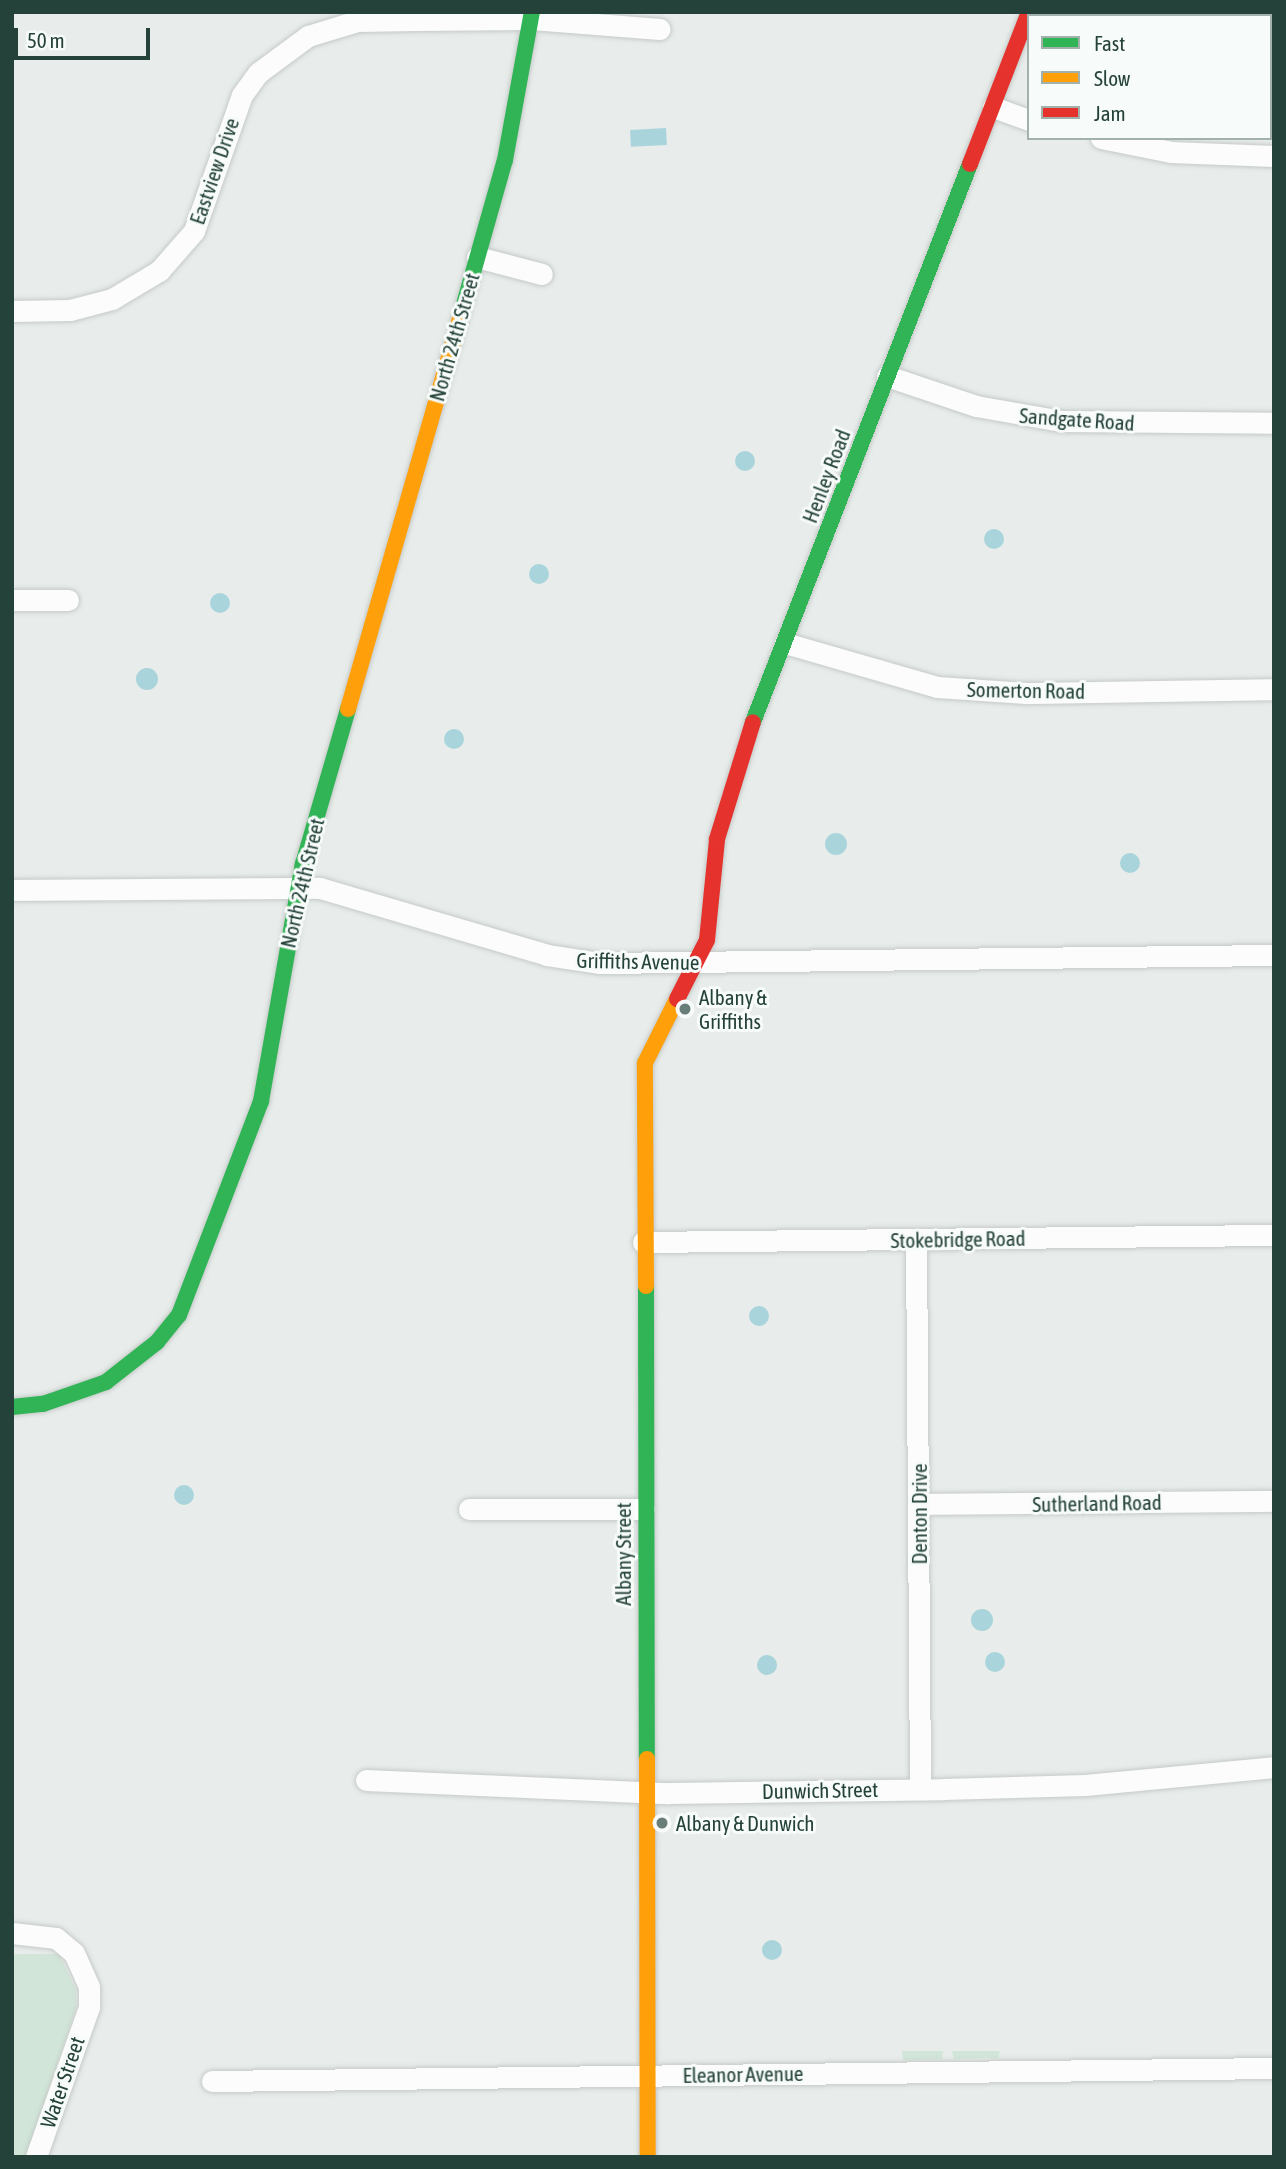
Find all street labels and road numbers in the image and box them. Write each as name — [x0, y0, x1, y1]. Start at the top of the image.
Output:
street label: Eastview Drive — [184, 114, 244, 228]
street label: North 24th Street — [424, 270, 484, 404]
street label: Sandgate Road — [1019, 402, 1135, 436]
street label: Henley Road — [797, 426, 855, 526]
street label: Somerton Road — [967, 676, 1085, 704]
street label: North 24th Street — [275, 816, 329, 950]
street label: Griffiths Avenue — [576, 947, 700, 975]
street label: Stokebridge Road — [890, 1225, 1026, 1253]
street label: Denton Drive — [906, 1463, 932, 1565]
street label: Sutherland Road — [1032, 1489, 1162, 1517]
street label: Albany Street — [610, 1502, 636, 1606]
street label: Dunwich Street — [762, 1776, 878, 1804]
street label: Water Street — [35, 2033, 89, 2131]
street label: Eleanor Avenue — [682, 2060, 804, 2088]

